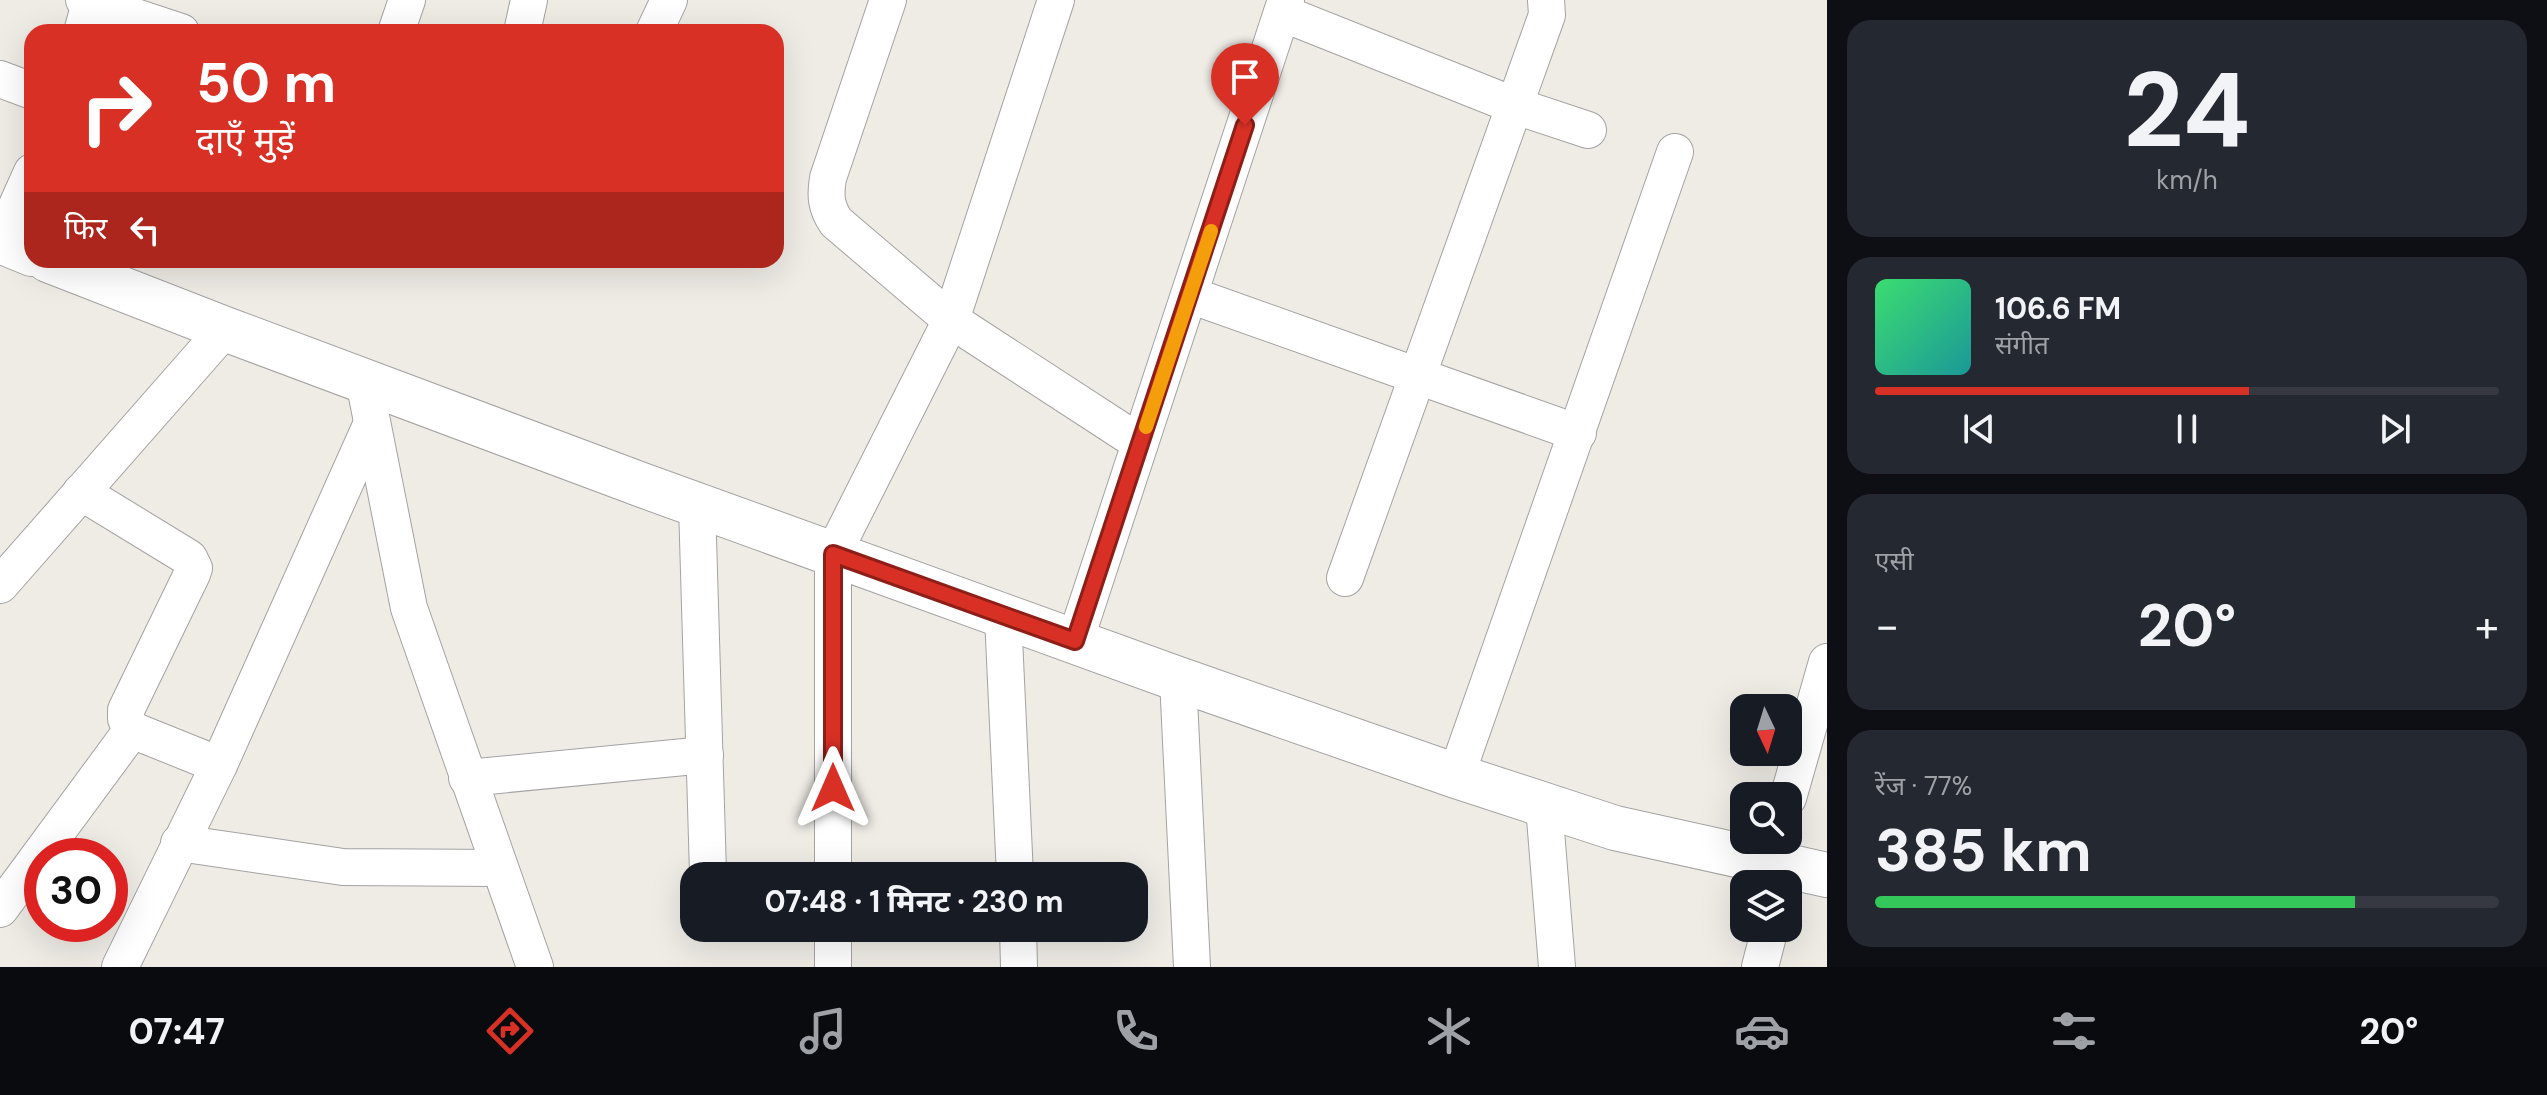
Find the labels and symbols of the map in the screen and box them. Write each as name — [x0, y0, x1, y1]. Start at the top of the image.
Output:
pin — [1211, 43, 1279, 125]
north arrow — [1730, 694, 1802, 766]
position arrow — [791, 746, 875, 830]
speed limit sign: 30 — [24, 838, 128, 942]

